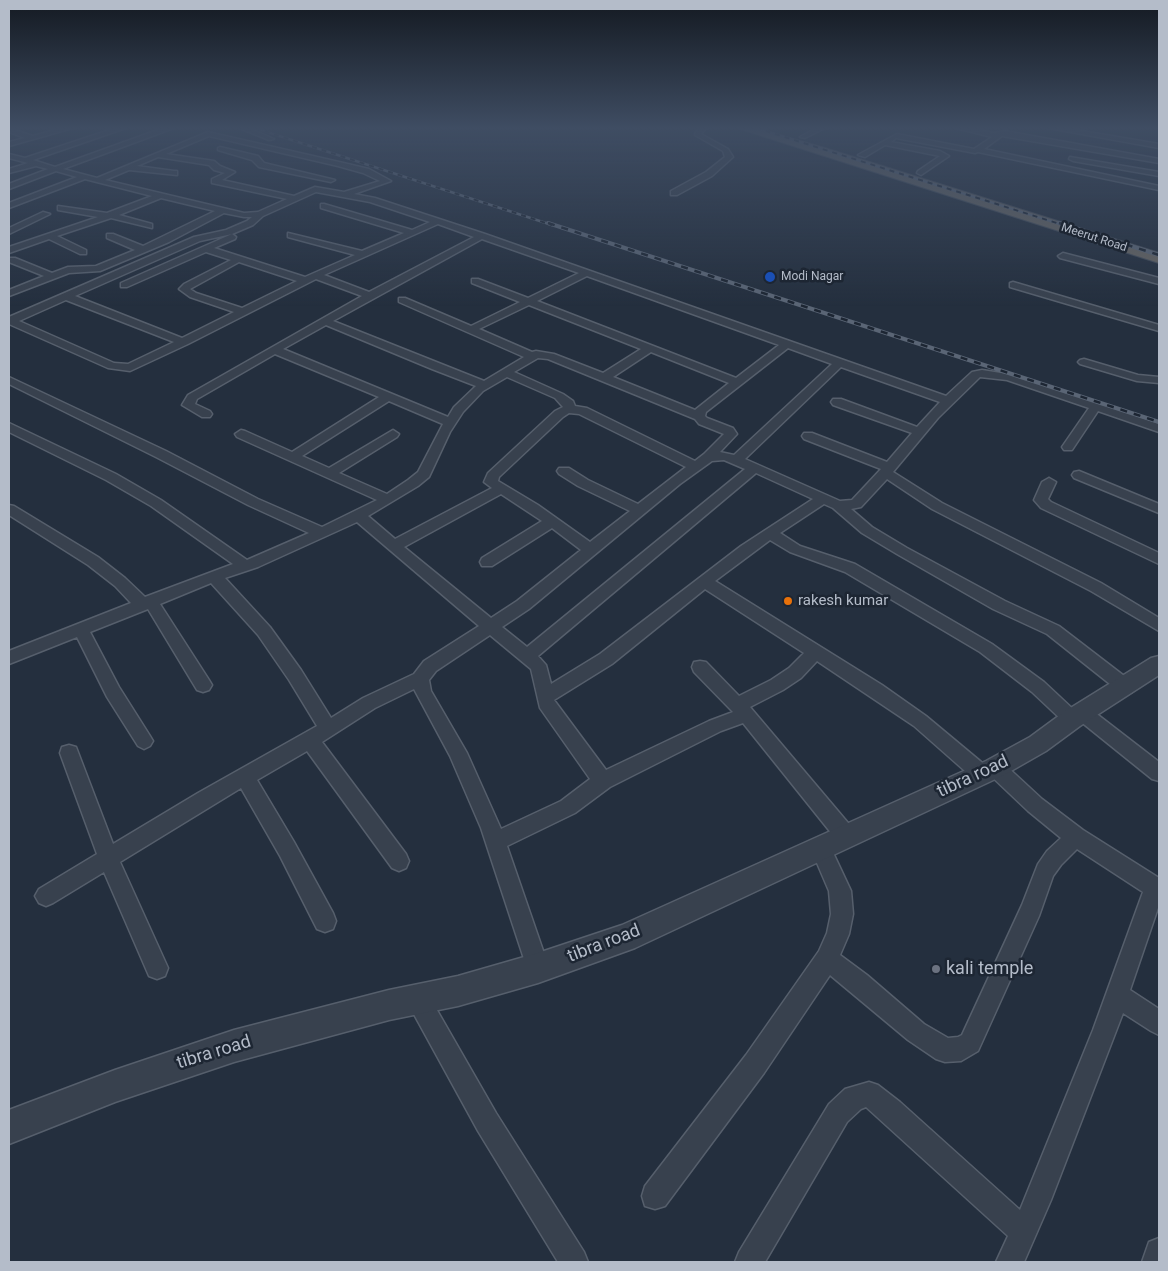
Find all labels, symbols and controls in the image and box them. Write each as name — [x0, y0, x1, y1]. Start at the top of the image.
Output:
street label: Meerut Road — [1059, 221, 1129, 255]
marker: Modi Nagar — [763, 270, 777, 284]
place label: Modi Nagar — [781, 270, 843, 284]
place label: rakesh kumar — [798, 592, 888, 610]
marker: rakesh kumar — [782, 595, 794, 607]
street label: tibra road — [934, 751, 1012, 803]
street label: tibra road — [564, 920, 644, 968]
place label: kali temple — [946, 958, 1033, 980]
marker: kali temple — [930, 963, 942, 975]
street label: tibra road — [174, 1031, 254, 1075]

